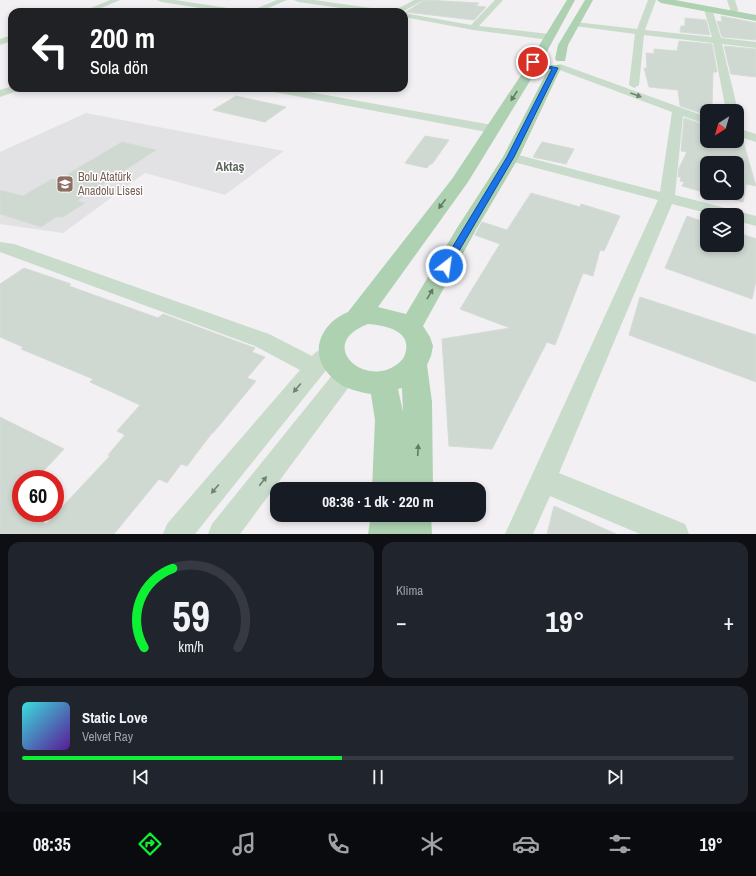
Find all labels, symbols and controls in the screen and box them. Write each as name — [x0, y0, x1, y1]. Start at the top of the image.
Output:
text: 200 m — [90, 19, 155, 57]
icon: left — [24, 24, 76, 76]
pin — [516, 45, 550, 79]
icon: arrive — [522, 51, 544, 73]
text: Sola dön — [90, 55, 148, 80]
one-way arrow — [510, 90, 517, 102]
one-way arrow — [631, 93, 643, 99]
north arrow — [700, 104, 744, 148]
map controls — [700, 104, 744, 252]
button: search — [700, 156, 744, 200]
district label: Aktaş — [215, 158, 245, 175]
place label: Bolu Atatürk Anadolu Lisesi — [77, 169, 143, 199]
school or university icon: Bolu Atatürk Anadolu Lisesi — [55, 174, 75, 194]
one-way arrow — [438, 199, 446, 210]
button: layers — [700, 208, 744, 252]
position arrow — [425, 245, 467, 287]
one-way arrow — [426, 288, 433, 300]
one-way arrow — [293, 383, 302, 394]
one-way arrow — [414, 444, 421, 456]
speed limit sign: 60 — [12, 470, 64, 522]
one-way arrow — [259, 476, 267, 487]
one-way arrow — [210, 483, 219, 494]
text: 08:36 · 1 dk · 220 m — [322, 491, 434, 512]
text: Klima — [396, 582, 423, 599]
text: 59 — [172, 588, 210, 644]
text: 19° — [545, 601, 585, 641]
text: − — [396, 607, 407, 637]
text: + — [723, 607, 734, 637]
text: km/h — [178, 637, 204, 656]
text: Static Love — [82, 707, 148, 728]
text: Velvet Ray — [82, 728, 133, 745]
icon: previous — [130, 766, 152, 788]
icon: pause — [367, 766, 389, 788]
icon: next — [604, 766, 626, 788]
icon: directions — [136, 830, 164, 858]
icon: music — [230, 830, 258, 858]
icon: phone — [324, 830, 352, 858]
icon: climate — [418, 830, 446, 858]
icon: car — [512, 830, 540, 858]
icon: filters — [606, 830, 634, 858]
text: 08:35 — [33, 832, 71, 857]
text: 19° — [699, 832, 723, 857]

